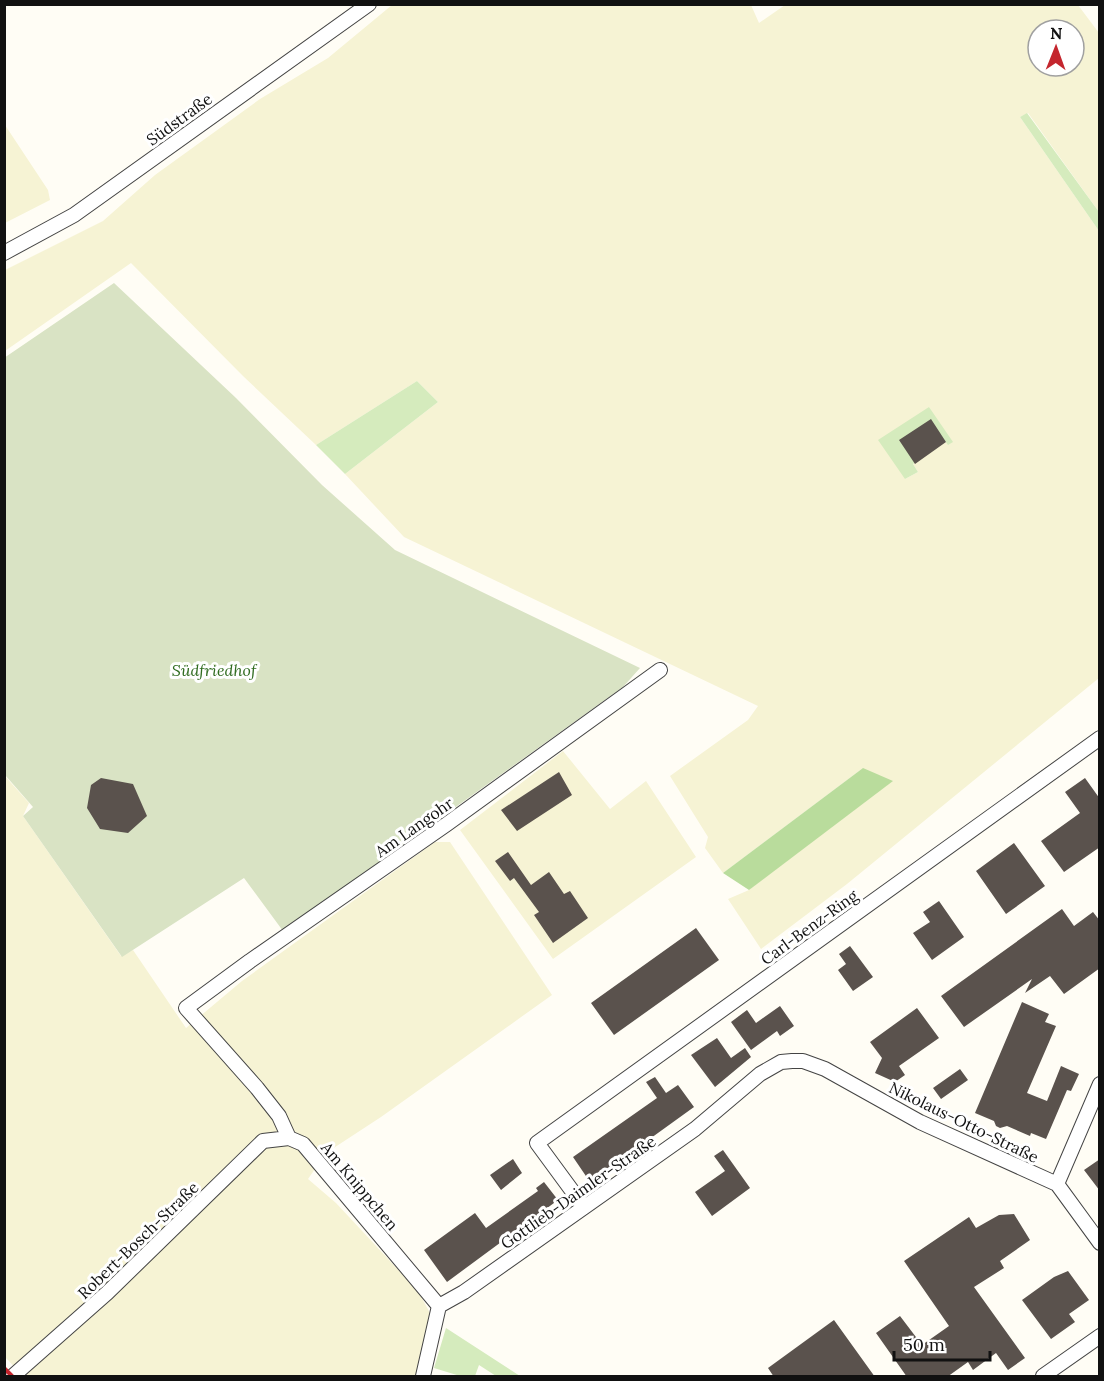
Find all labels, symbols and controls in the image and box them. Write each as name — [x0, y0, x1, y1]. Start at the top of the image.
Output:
north arrow — [1026, 18, 1086, 78]
text: N — [1050, 23, 1063, 43]
street label: Südstraße — [142, 88, 216, 150]
park label: Südfriedhof — [172, 660, 258, 680]
street label: Am Langohr — [370, 793, 457, 862]
street label: Carl-Benz-Ring — [757, 884, 862, 969]
street label: Nikolaus-Otto-Straße — [886, 1077, 1042, 1167]
street label: Gottlieb-Daimler-Straße — [497, 1131, 660, 1253]
street label: Am Knippchen — [317, 1137, 403, 1234]
street label: Robert-Bosch-Straße — [73, 1177, 203, 1303]
scale bar — [894, 1324, 990, 1362]
text: 50 m — [903, 1333, 945, 1356]

